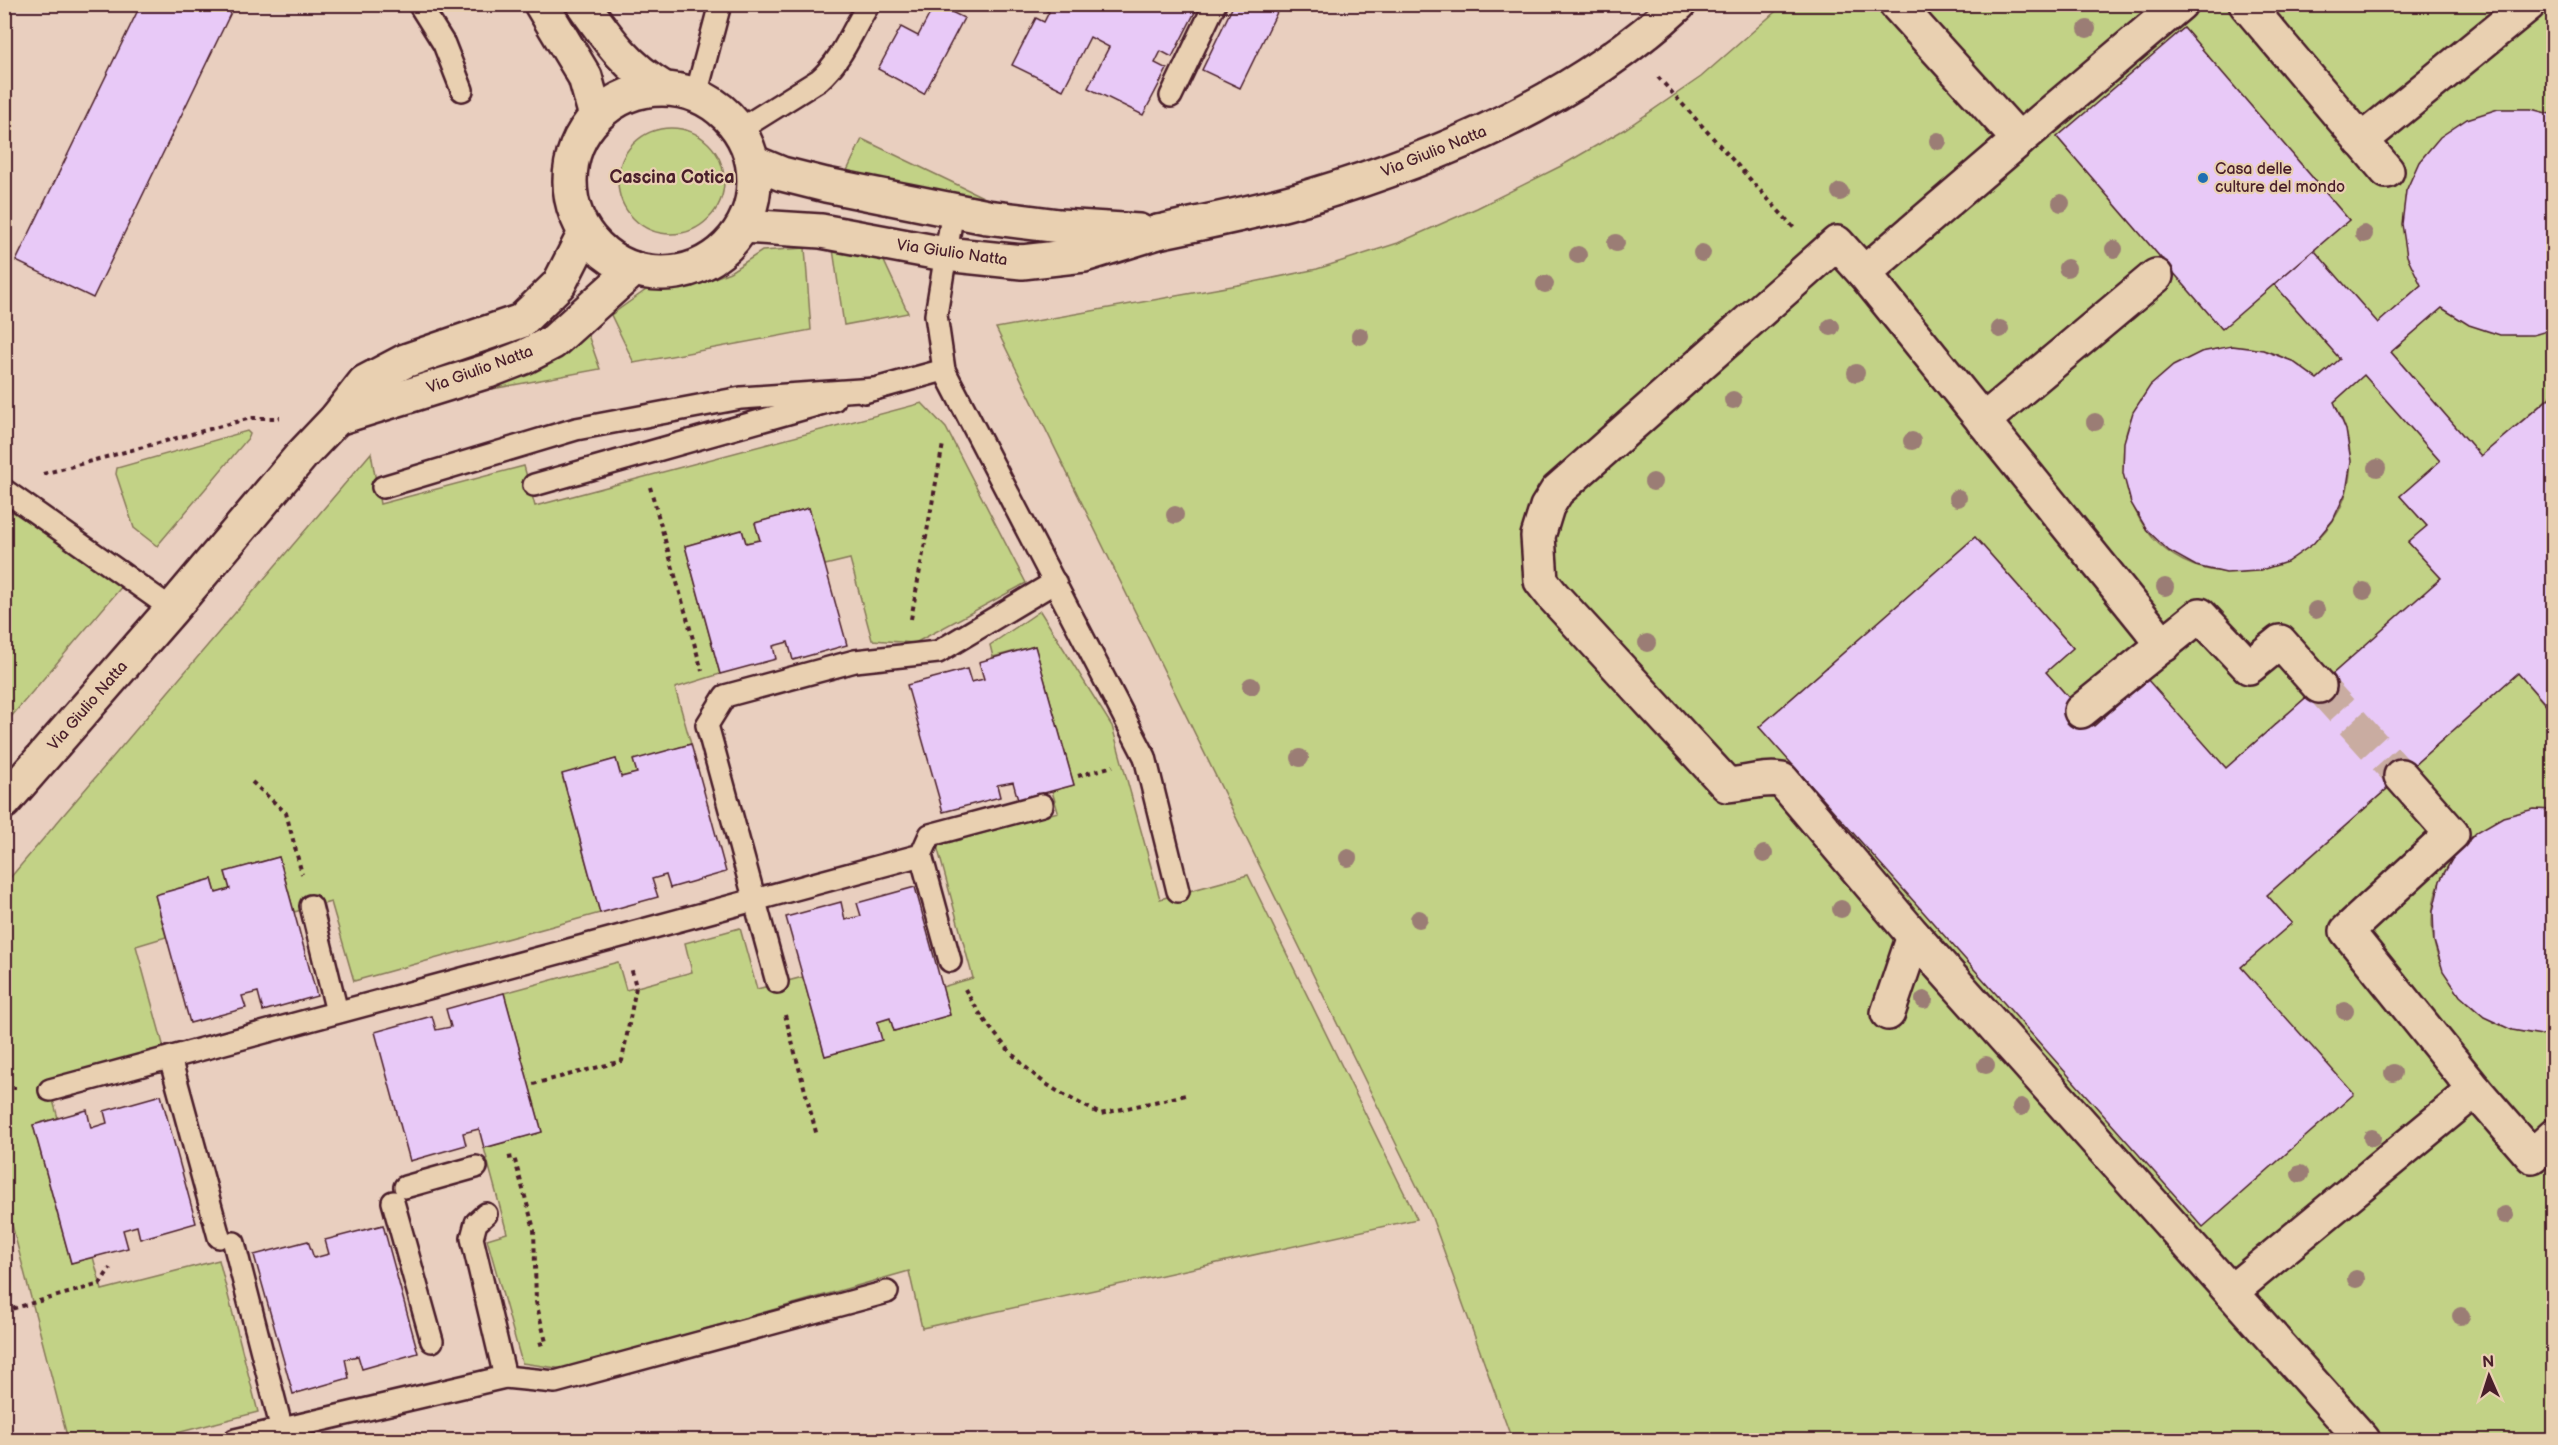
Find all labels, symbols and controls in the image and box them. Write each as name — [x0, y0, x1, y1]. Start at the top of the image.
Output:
street label: Via Giulio Natta — [1379, 122, 1489, 182]
place label: Casa delle culture del mondo — [2215, 160, 2345, 197]
district label: Cascina Cotica — [609, 167, 735, 188]
marker: Casa delle culture del mondo — [2196, 171, 2210, 185]
street label: Via Giulio Natta — [895, 236, 1009, 270]
street label: Via Giulio Natta — [424, 342, 536, 398]
street label: Via Giulio Natta — [44, 658, 132, 754]
north arrow — [2459, 1346, 2519, 1406]
text: N — [2482, 1353, 2495, 1372]

